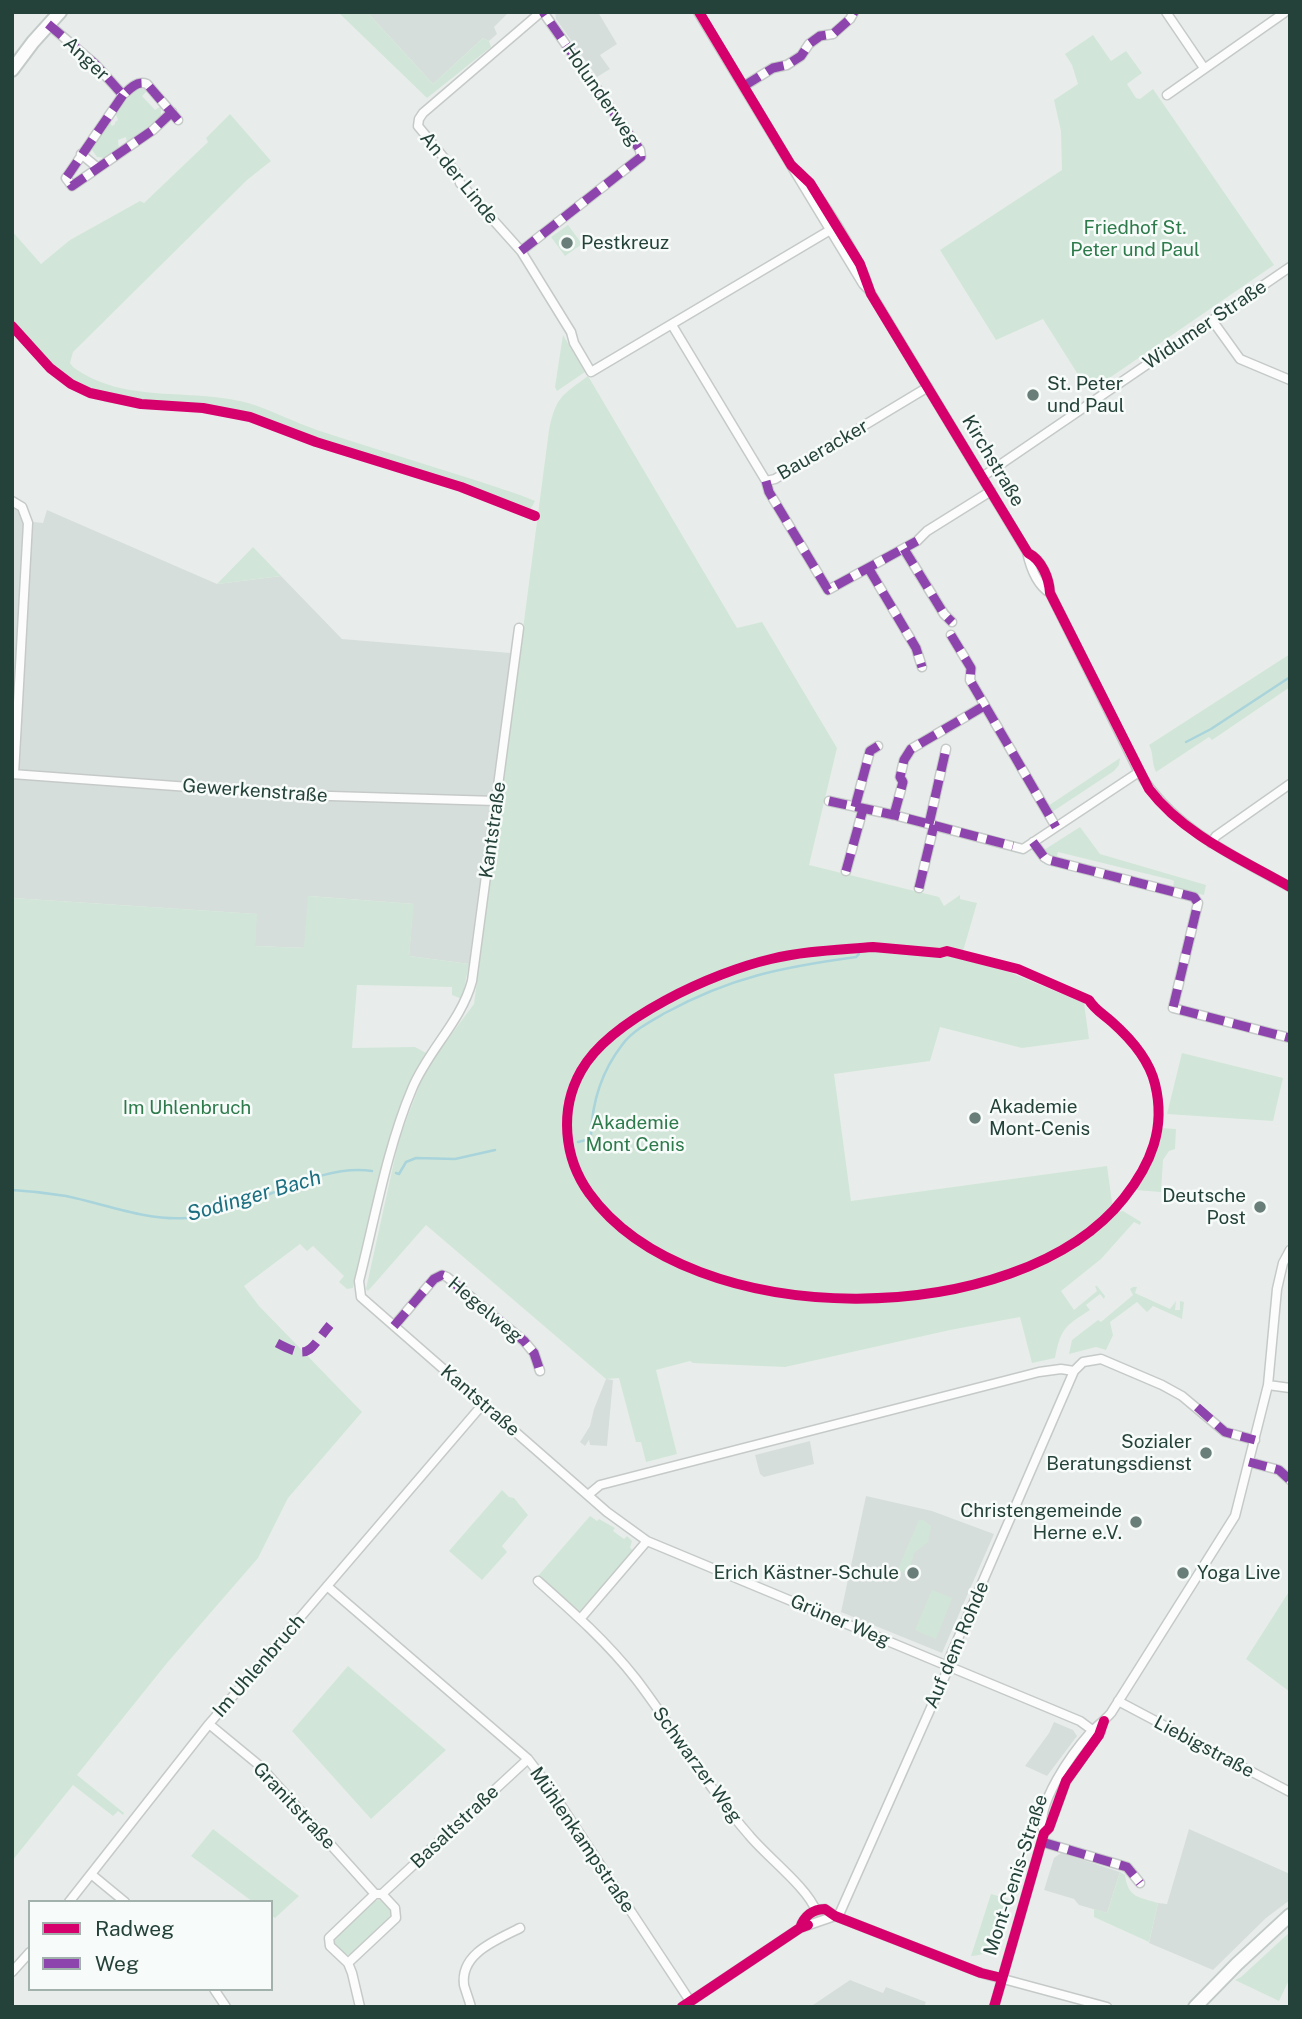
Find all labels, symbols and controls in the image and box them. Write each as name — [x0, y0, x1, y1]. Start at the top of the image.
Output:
street label: Anger — [58, 32, 114, 86]
street label: Holunderweg — [557, 39, 645, 151]
street label: An der Linde — [415, 127, 503, 229]
park label: Friedhof St. Peter und Paul — [1070, 217, 1200, 261]
place label: Pestkreuz — [581, 232, 669, 254]
marker: Pestkreuz — [559, 235, 575, 251]
street label: Widumer Straße — [1139, 275, 1271, 375]
place label: St. Peter und Paul — [1047, 373, 1124, 417]
marker: St. Peter und Paul — [1025, 387, 1041, 403]
street label: Kirchstraße — [957, 411, 1029, 511]
street label: Baueracker — [773, 415, 873, 485]
street label: Gewerkenstraße — [182, 775, 328, 807]
street label: Kantstraße — [475, 780, 511, 880]
place label: Akademie Mont-Cenis — [989, 1096, 1090, 1140]
park label: Im Uhlenbruch — [123, 1097, 251, 1119]
marker: Akademie Mont-Cenis — [967, 1110, 983, 1126]
park label: Akademie Mont Cenis — [585, 1112, 685, 1156]
water label: Sodinger Bach — [184, 1165, 324, 1227]
place label: Deutsche Post — [1162, 1185, 1246, 1229]
marker: Deutsche Post — [1252, 1199, 1268, 1215]
street label: Hegelweg — [443, 1272, 527, 1348]
street label: Kantstraße — [436, 1360, 524, 1442]
place label: Sozialer Beratungsdienst — [1046, 1431, 1192, 1475]
marker: Sozialer Beratungsdienst — [1198, 1445, 1214, 1461]
place label: Christengemeinde Herne e.V. — [960, 1500, 1122, 1544]
marker: Christengemeinde Herne e.V. — [1128, 1514, 1144, 1530]
place label: Erich Kästner-Schule — [713, 1562, 899, 1584]
place label: Yoga Live — [1197, 1562, 1281, 1584]
marker: Erich Kästner-Schule — [905, 1565, 921, 1581]
marker: Yoga Live — [1175, 1565, 1191, 1581]
street label: Auf dem Rohde — [920, 1578, 994, 1712]
street label: Grüner Weg — [787, 1590, 893, 1652]
street label: Im Uhlenbruch — [208, 1610, 310, 1722]
street label: Schwarzer Weg — [647, 1703, 747, 1827]
street label: Liebigstraße — [1150, 1711, 1258, 1783]
street label: Granitstraße — [248, 1758, 340, 1854]
street label: Mühlenkampstraße — [525, 1763, 639, 1917]
street label: Basaltstraße — [406, 1780, 504, 1874]
street label: Mont-Cenis-Straße — [979, 1792, 1053, 1958]
legend — [28, 1900, 273, 1991]
text: Radweg — [95, 1916, 174, 1941]
text: Weg — [95, 1951, 139, 1976]

